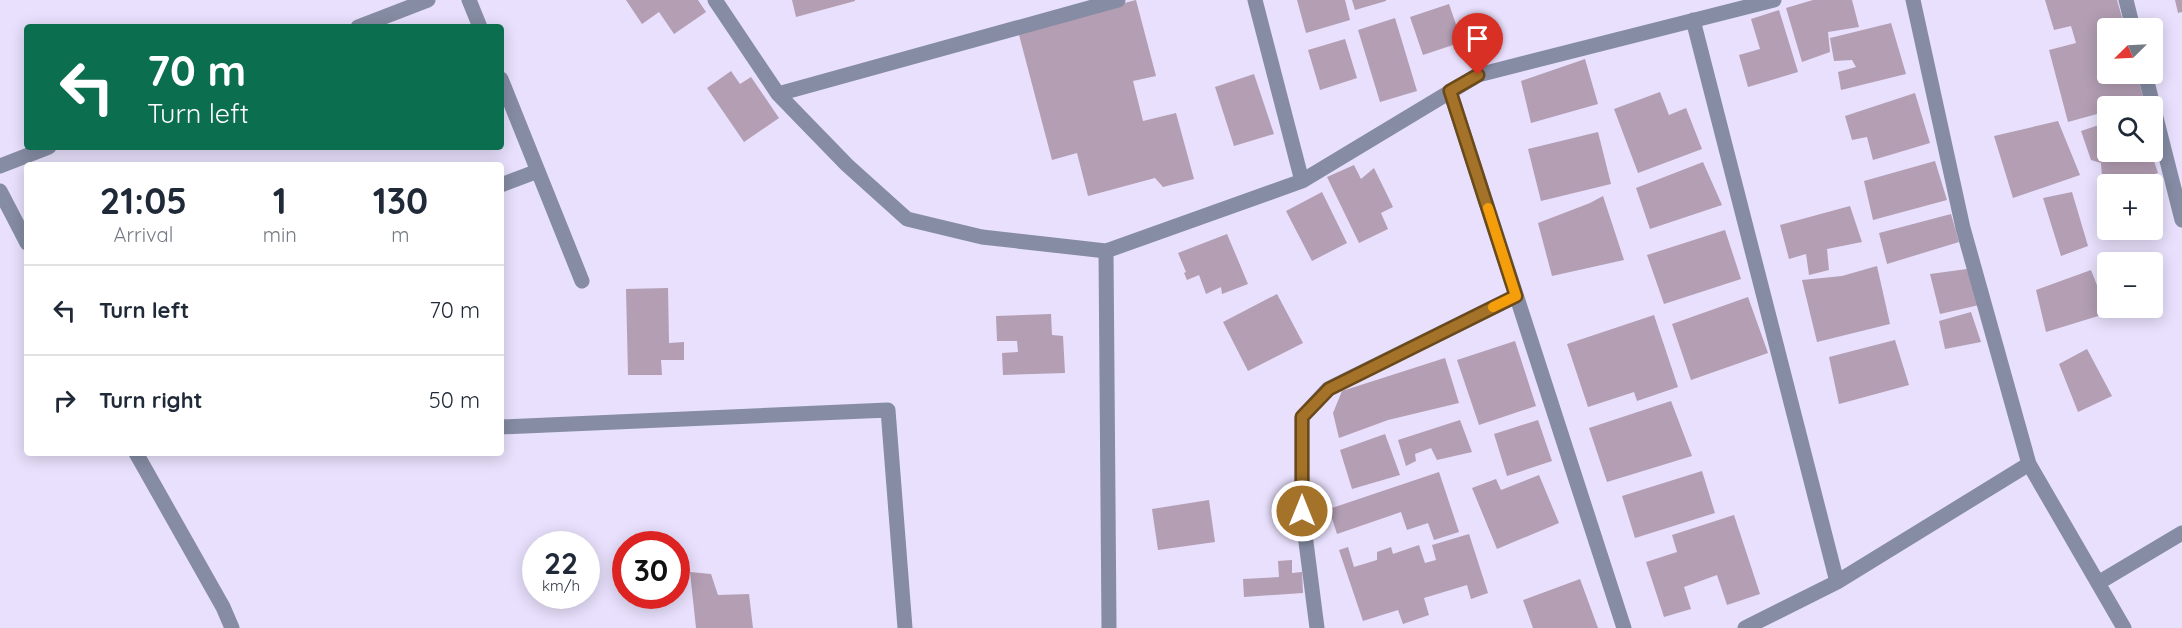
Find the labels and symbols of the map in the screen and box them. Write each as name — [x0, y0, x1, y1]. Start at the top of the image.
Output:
pin — [1452, 13, 1503, 75]
north arrow — [2097, 18, 2163, 84]
position arrow — [1270, 479, 1334, 543]
speed limit sign: 30 — [612, 531, 690, 609]

